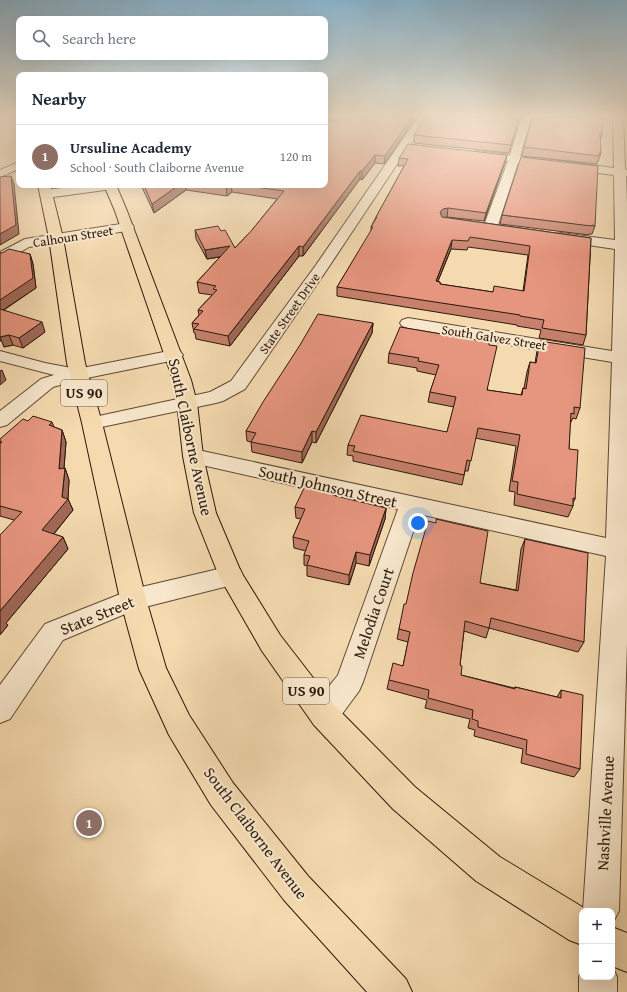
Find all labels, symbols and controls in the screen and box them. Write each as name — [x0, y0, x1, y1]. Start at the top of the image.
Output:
search box — [16, 16, 328, 60]
icon: search — [30, 27, 52, 49]
text: Search here — [62, 28, 136, 49]
text: Nearby — [32, 86, 86, 111]
text: Ursuline Academy — [70, 137, 192, 158]
text: 1 — [42, 147, 48, 166]
text: 120 m — [280, 147, 312, 166]
text: School · South Claiborne Avenue — [70, 158, 244, 177]
street label: Calhoun Street — [32, 221, 115, 252]
street label: State Street Drive — [254, 269, 325, 358]
street label: South Galvez Street — [440, 320, 548, 355]
street label: South Claiborne Avenue — [163, 356, 219, 518]
road number: US 90 — [61, 380, 107, 406]
street label: South Johnson Street — [256, 458, 400, 514]
your location — [408, 513, 428, 533]
street label: Melodia Court — [346, 564, 400, 662]
street label: State Street — [56, 589, 138, 641]
road number: US 90 — [283, 678, 329, 704]
street label: Nashville Avenue — [590, 755, 620, 871]
street label: South Claiborne Avenue — [198, 762, 314, 904]
pin: 1 — [76, 808, 102, 838]
map controls — [579, 908, 615, 980]
button: + — [579, 908, 615, 944]
button: − — [579, 944, 615, 980]

